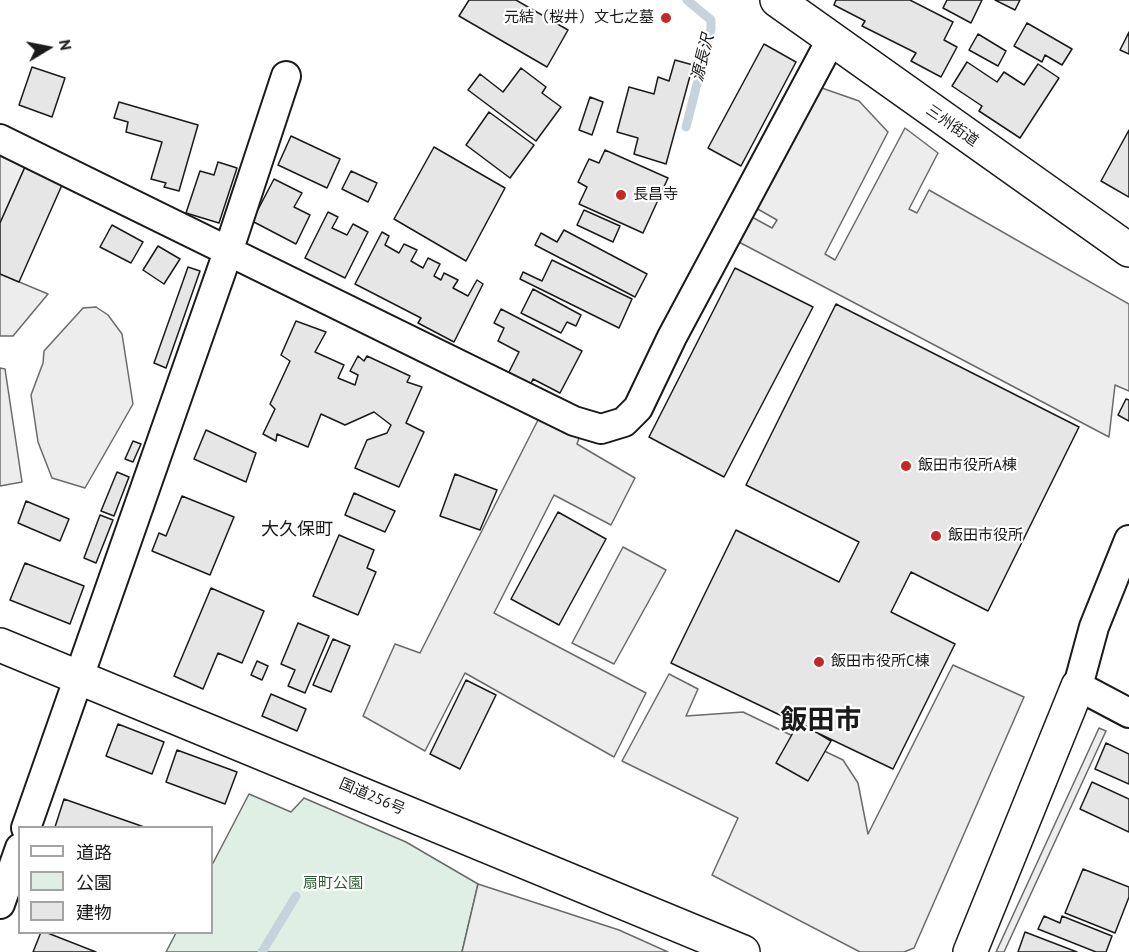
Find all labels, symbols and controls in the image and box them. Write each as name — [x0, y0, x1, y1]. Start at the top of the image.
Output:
place label: 元結（桜井）文七之墓 — [504, 9, 654, 27]
marker: 元結（桜井）文七之墓 — [659, 11, 673, 25]
north arrow — [18, 18, 78, 78]
water label: 源長沢 — [688, 32, 718, 84]
text: N — [55, 38, 76, 52]
street label: 三州街道 — [922, 101, 982, 151]
place label: 長昌寺 — [633, 186, 678, 204]
marker: 長昌寺 — [614, 188, 628, 202]
place label: 飯田市役所A棟 — [918, 457, 1017, 475]
marker: 飯田市役所A棟 — [899, 459, 913, 473]
district label: 大久保町 — [261, 519, 333, 541]
place label: 飯田市役所 — [948, 527, 1023, 545]
marker: 飯田市役所 — [929, 529, 943, 543]
place label: 飯田市役所C棟 — [831, 653, 930, 671]
marker: 飯田市役所C棟 — [812, 655, 826, 669]
district label: 飯田市 — [781, 705, 861, 737]
street label: 国道256号 — [336, 775, 408, 819]
legend — [18, 826, 213, 934]
text: 道路 — [76, 841, 112, 864]
text: 公園 — [76, 871, 112, 894]
park label: 扇町公園 — [303, 875, 363, 893]
text: 建物 — [76, 901, 112, 924]

